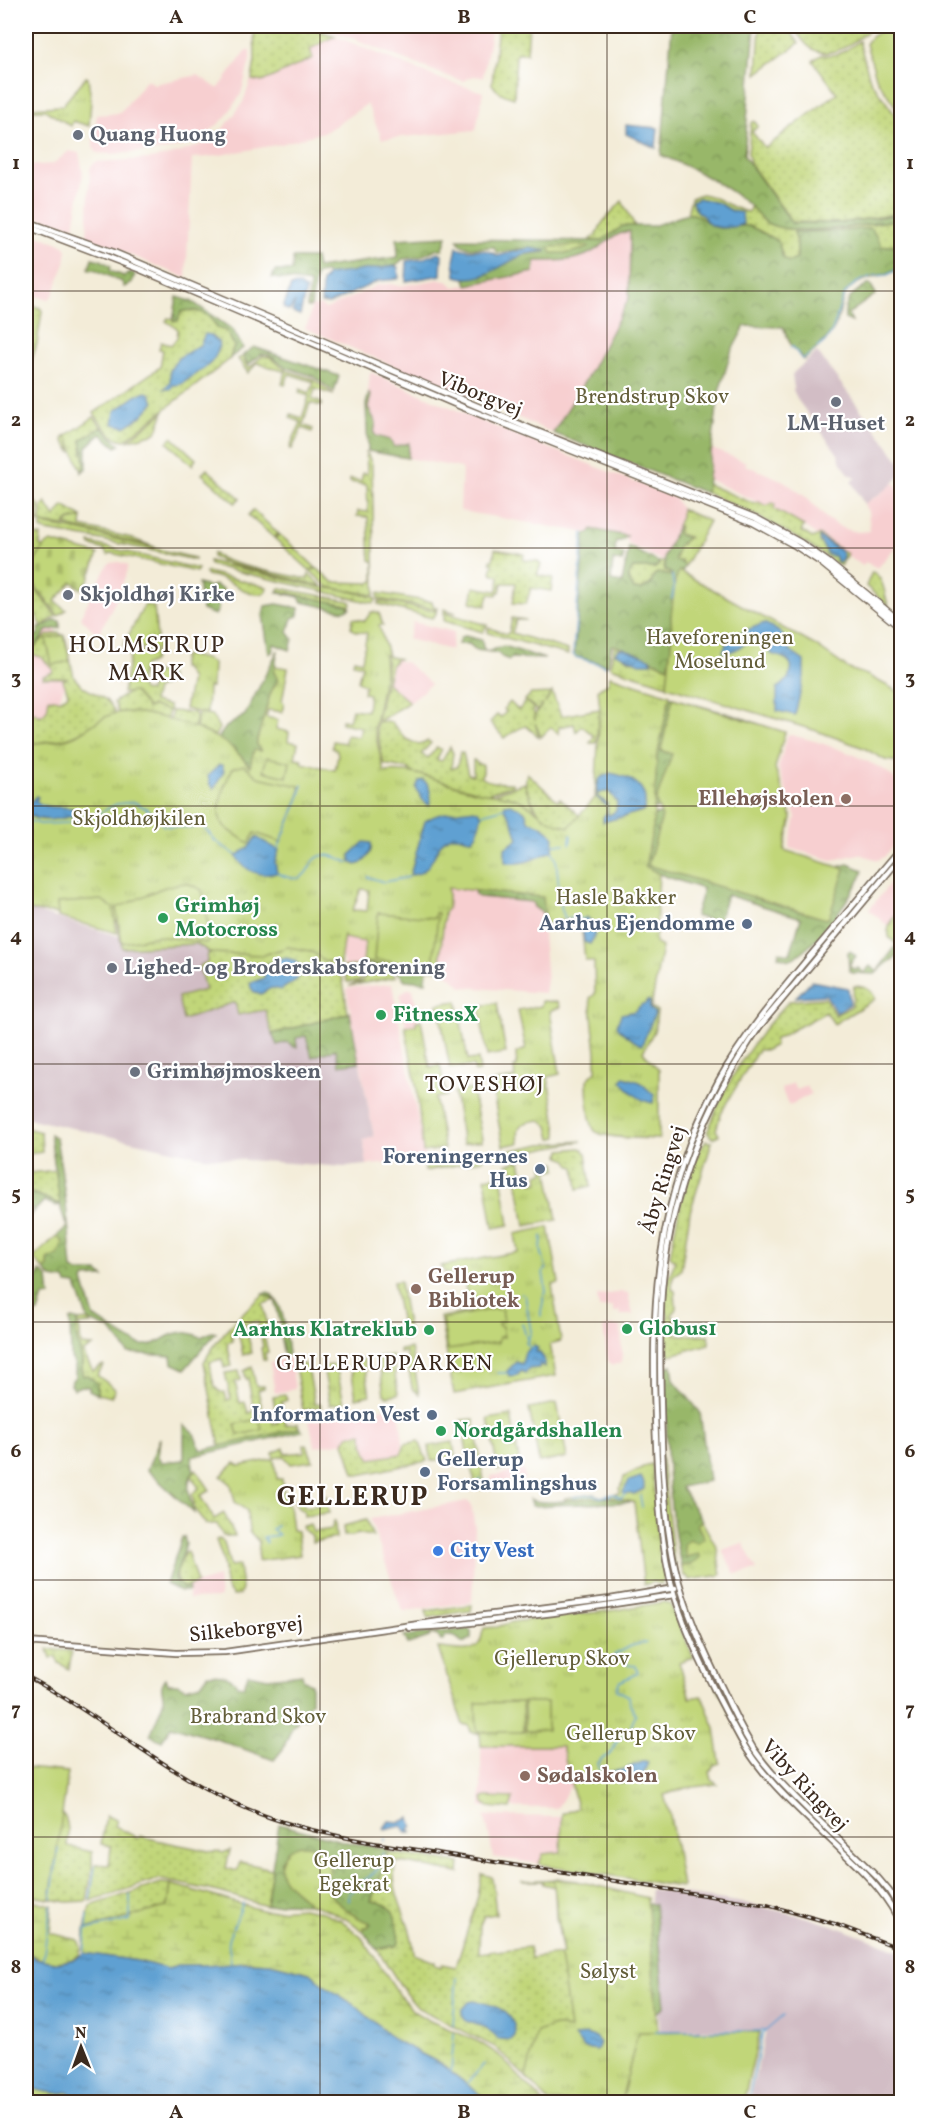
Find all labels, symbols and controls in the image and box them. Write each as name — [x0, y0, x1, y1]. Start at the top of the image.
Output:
text: A — [169, 4, 183, 32]
text: B — [457, 4, 471, 32]
text: C — [744, 4, 757, 32]
place label: Quang Huong — [90, 121, 226, 150]
marker: Quang Huong — [71, 128, 85, 142]
text: 1 — [12, 150, 20, 178]
text: 1 — [906, 150, 914, 178]
street label: Viborgvej — [433, 365, 527, 425]
park label: Brendstrup Skov — [575, 383, 729, 412]
marker: LM-Huset — [829, 395, 843, 409]
text: 2 — [11, 407, 21, 435]
text: 2 — [905, 407, 915, 435]
place label: LM-Huset — [787, 410, 885, 439]
place label: Skjoldhøj Kirke — [80, 581, 235, 610]
marker: Skjoldhøj Kirke — [61, 588, 75, 602]
park label: Haveforeningen Moselund — [646, 624, 794, 677]
district label: HOLMSTRUP MARK — [68, 629, 226, 691]
text: 3 — [11, 665, 21, 693]
text: 3 — [905, 665, 915, 693]
place label: Ellehøjskolen — [698, 785, 834, 814]
marker: Ellehøjskolen — [839, 792, 853, 806]
park label: Skjoldhøjkilen — [72, 805, 206, 834]
park label: Hasle Bakker — [556, 884, 676, 913]
place label: Grimhøj Motocross — [175, 892, 278, 945]
place label: Aarhus Ejendomme — [539, 910, 735, 939]
marker: Grimhøj Motocross — [156, 911, 170, 925]
marker: Aarhus Ejendomme — [740, 917, 754, 931]
text: 4 — [10, 923, 22, 951]
text: 4 — [904, 923, 916, 951]
place label: Lighed- og Broderskabsforening — [124, 954, 445, 983]
marker: Lighed- og Broderskabsforening — [105, 961, 119, 975]
place label: FitnessX — [393, 1001, 479, 1030]
marker: FitnessX — [374, 1008, 388, 1022]
place label: Grimhøjmoskeen — [147, 1058, 321, 1087]
marker: Grimhøjmoskeen — [128, 1065, 142, 1079]
district label: TOVESHØJ — [425, 1070, 545, 1101]
street label: Åby Ringvej — [634, 1122, 694, 1238]
place label: Foreningernes Hus — [383, 1143, 528, 1196]
marker: Foreningernes Hus — [533, 1162, 547, 1176]
text: 5 — [11, 1181, 21, 1209]
text: 5 — [905, 1181, 915, 1209]
place label: Gellerup Bibliotek — [428, 1263, 520, 1316]
marker: Gellerup Bibliotek — [409, 1282, 423, 1296]
place label: Globus1 — [639, 1315, 717, 1344]
place label: Aarhus Klatreklub — [233, 1316, 417, 1345]
marker: Globus1 — [620, 1322, 634, 1336]
marker: Aarhus Klatreklub — [422, 1323, 436, 1337]
district label: GELLERUPPARKEN — [276, 1349, 494, 1380]
place label: Information Vest — [252, 1401, 420, 1430]
marker: Information Vest — [425, 1408, 439, 1422]
place label: Nordgårdshallen — [453, 1417, 623, 1446]
marker: Nordgårdshallen — [434, 1424, 448, 1438]
text: 6 — [11, 1438, 22, 1466]
text: 6 — [905, 1438, 916, 1466]
place label: Gellerup Forsamlingshus — [437, 1446, 597, 1499]
marker: Gellerup Forsamlingshus — [418, 1465, 432, 1479]
district label: GELLERUP — [277, 1479, 429, 1517]
place label: City Vest — [450, 1537, 535, 1566]
marker: City Vest — [431, 1544, 445, 1558]
street label: Silkeborgvej — [188, 1610, 304, 1650]
park label: Gjellerup Skov — [494, 1645, 630, 1674]
text: 7 — [11, 1696, 21, 1724]
text: 7 — [905, 1696, 915, 1724]
park label: Brabrand Skov — [190, 1703, 326, 1732]
park label: Gellerup Skov — [566, 1720, 696, 1749]
street label: Viby Ringvej — [754, 1733, 854, 1839]
place label: Sødalskolen — [537, 1762, 658, 1791]
marker: Sødalskolen — [518, 1769, 532, 1783]
park label: Gellerup Egekrat — [314, 1847, 394, 1900]
text: 8 — [11, 1954, 21, 1982]
text: 8 — [905, 1954, 915, 1982]
park label: Sølyst — [580, 1958, 636, 1987]
north arrow — [51, 2017, 111, 2077]
text: N — [75, 2023, 87, 2045]
text: A — [169, 2099, 183, 2127]
text: B — [457, 2099, 471, 2127]
text: C — [744, 2099, 757, 2127]

